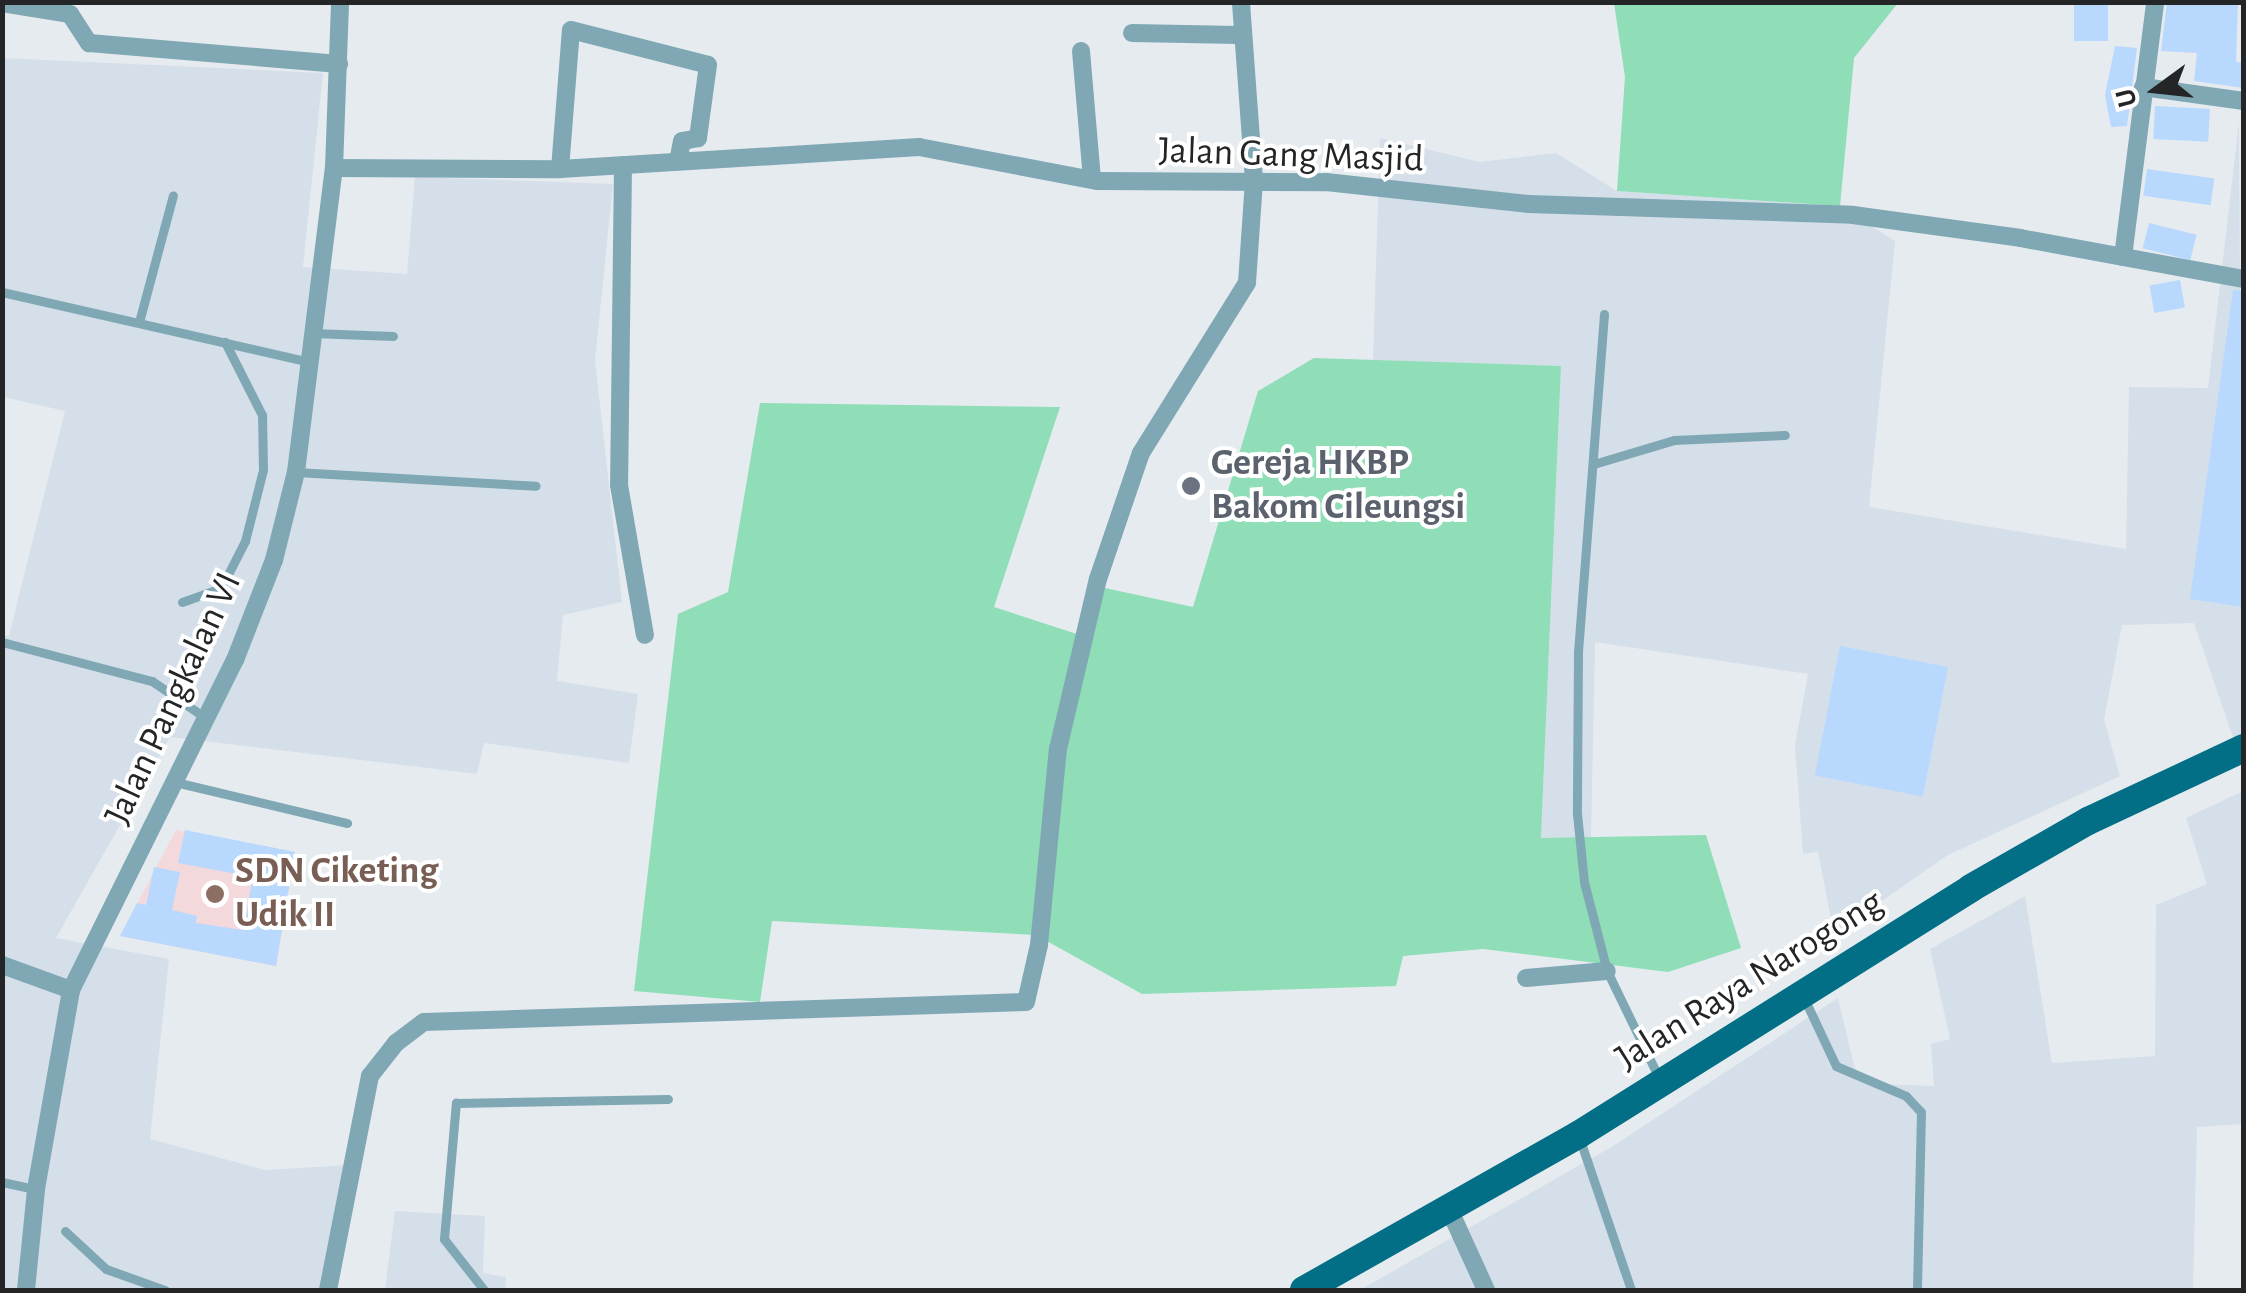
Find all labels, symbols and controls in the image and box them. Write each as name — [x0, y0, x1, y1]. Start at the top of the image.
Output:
north arrow — [2106, 40, 2206, 140]
text: U — [2111, 86, 2143, 110]
street label: Jalan Gang Masjid — [1158, 129, 1424, 183]
place label: Gereja HKBP Bakom Cileungsi — [1211, 441, 1465, 530]
marker: Gereja HKBP Bakom Cileungsi — [1180, 475, 1202, 497]
street label: Jalan Pangkalan VI — [96, 566, 252, 832]
place label: SDN Ciketing Udik II — [235, 849, 438, 938]
street label: Jalan Raya Narogong — [1608, 881, 1892, 1081]
marker: SDN Ciketing Udik II — [204, 883, 226, 905]

